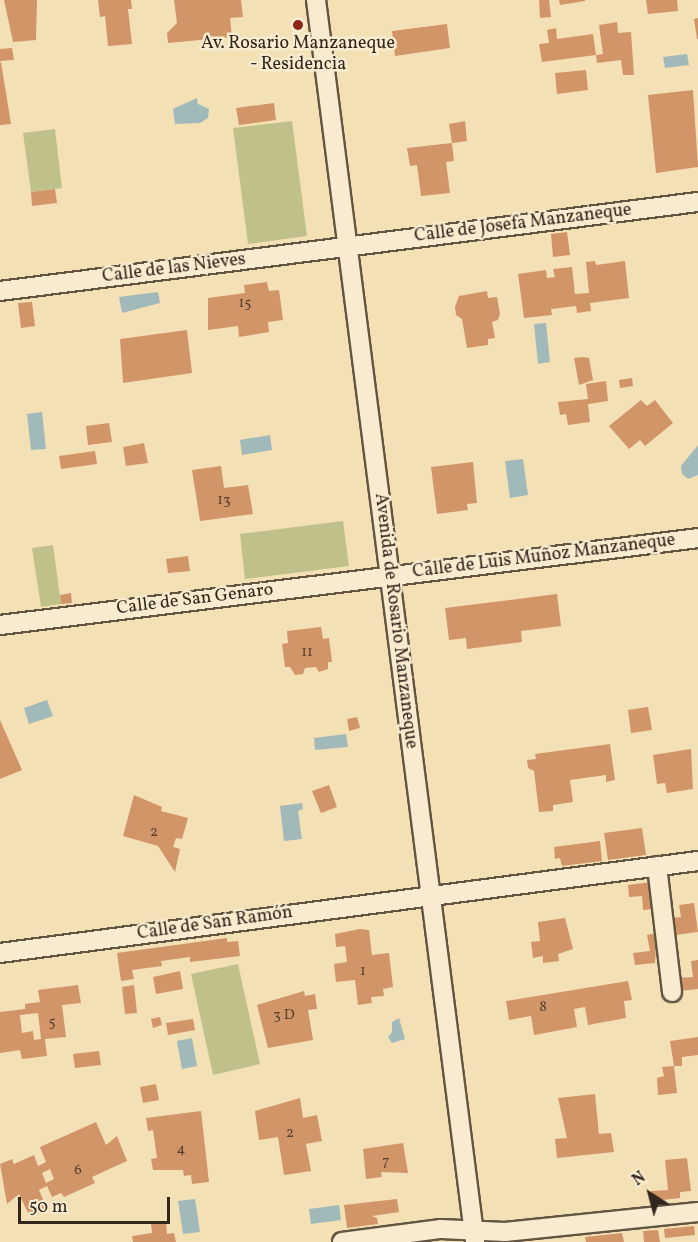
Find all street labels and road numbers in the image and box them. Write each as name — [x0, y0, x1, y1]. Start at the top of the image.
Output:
street label: Calle de Josefa Manzaneque — [413, 200, 633, 248]
street label: Calle de las Nieves — [101, 249, 247, 289]
street label: Avenida de Rosario Manzaneque — [369, 492, 421, 750]
street label: Calle de Luis Muñoz Manzaneque — [411, 530, 677, 584]
street label: Calle de San Genaro — [115, 580, 275, 620]
street label: Calle de San Ramón — [136, 902, 294, 946]

